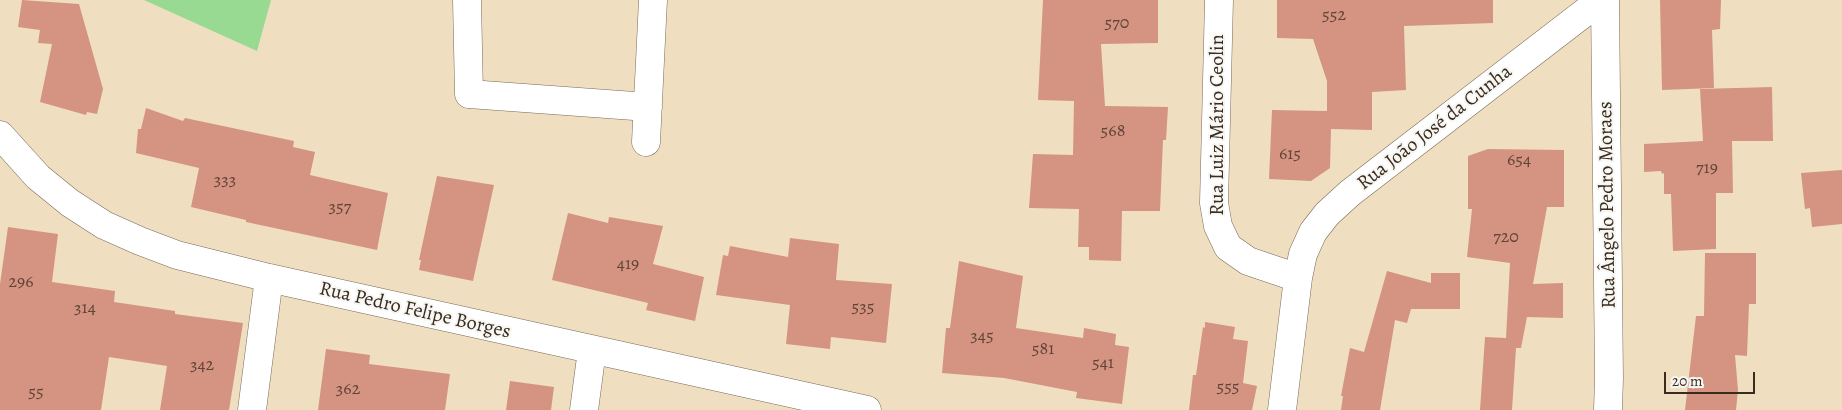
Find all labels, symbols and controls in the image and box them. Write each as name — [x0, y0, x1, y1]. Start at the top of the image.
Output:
house number: 552 — [1322, 5, 1346, 27]
house number: 570 — [1105, 13, 1129, 35]
street label: Rua Luiz Mário Ceolin — [1206, 34, 1230, 216]
street label: Rua João José da Cunha — [1353, 60, 1517, 196]
street label: Rua Ângelo Pedro Moraes — [1594, 101, 1622, 309]
house number: 568 — [1101, 121, 1125, 143]
house number: 615 — [1279, 144, 1301, 166]
house number: 654 — [1507, 150, 1531, 172]
house number: 719 — [1696, 158, 1718, 180]
house number: 333 — [214, 170, 236, 192]
house number: 357 — [329, 197, 351, 219]
house number: 720 — [1493, 227, 1519, 249]
house number: 419 — [617, 254, 639, 276]
house number: 296 — [8, 272, 34, 294]
street label: Rua Pedro Felipe Borges — [317, 277, 513, 345]
house number: 535 — [852, 297, 874, 319]
house number: 314 — [74, 298, 96, 320]
house number: 345 — [970, 326, 994, 348]
house number: 581 — [1032, 339, 1054, 361]
house number: 541 — [1092, 353, 1114, 375]
house number: 342 — [190, 355, 214, 377]
scale bar — [1667, 362, 1758, 394]
text: 20 m — [1672, 371, 1703, 391]
house number: 555 — [1216, 377, 1240, 399]
house number: 362 — [336, 379, 360, 401]
house number: 55 — [28, 382, 44, 404]

